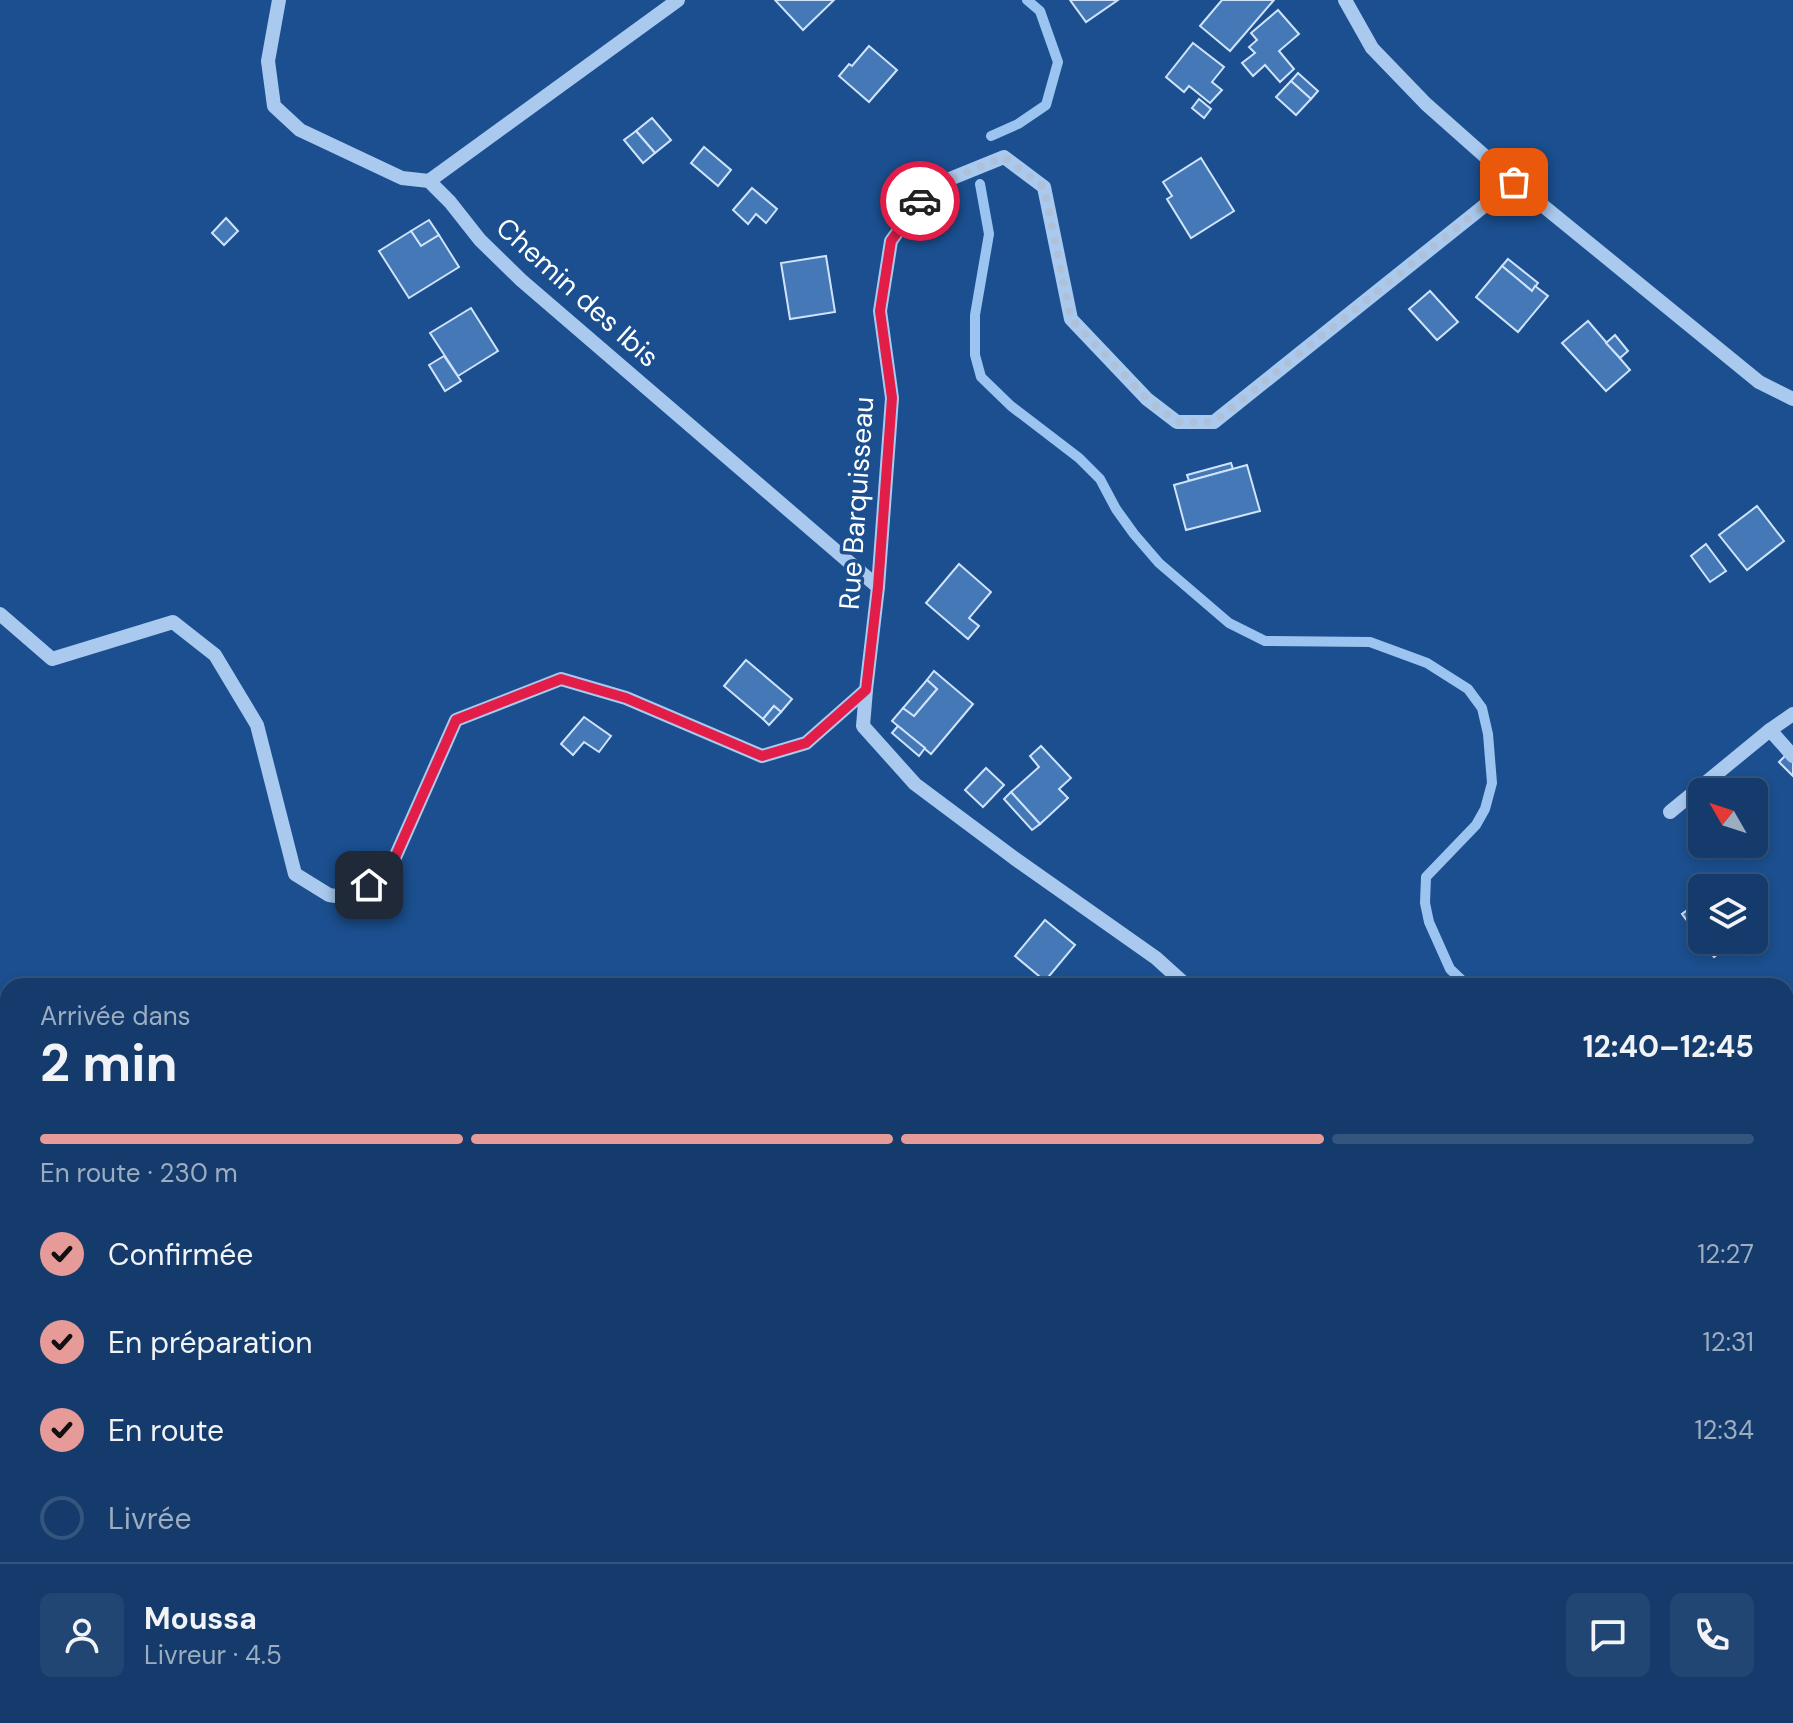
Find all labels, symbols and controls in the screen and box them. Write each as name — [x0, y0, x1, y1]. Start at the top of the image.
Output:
pin — [1480, 148, 1548, 216]
icon: bag — [1492, 160, 1536, 204]
courier — [880, 161, 960, 241]
icon: car — [898, 179, 942, 223]
street label: Chemin des Ibis — [488, 209, 667, 375]
street label: Rue Barquisseau — [831, 395, 882, 611]
north arrow — [1688, 778, 1768, 858]
map controls — [1688, 778, 1768, 954]
pin — [335, 851, 403, 919]
icon: home — [347, 863, 391, 907]
button: layers — [1688, 874, 1768, 954]
text: Arrivée dans — [40, 999, 191, 1033]
text: 12:40–12:45 — [1583, 1027, 1754, 1066]
text: 2 min — [40, 1029, 178, 1097]
text: En route · 230 m — [40, 1156, 238, 1190]
icon: check — [40, 1232, 84, 1276]
text: Confirmée — [108, 1235, 253, 1274]
text: 12:27 — [1697, 1237, 1754, 1271]
icon: check — [40, 1320, 84, 1364]
text: En préparation — [108, 1323, 313, 1362]
text: 12:31 — [1703, 1325, 1754, 1359]
icon: check — [40, 1408, 84, 1452]
text: En route — [108, 1411, 224, 1450]
text: 12:34 — [1695, 1413, 1754, 1447]
text: Livrée — [108, 1499, 191, 1538]
button: person — [40, 1593, 124, 1677]
button: chat — [1566, 1593, 1650, 1677]
button: phone — [1670, 1593, 1754, 1677]
text: Moussa — [144, 1599, 257, 1638]
text: Livreur · 4.5 — [144, 1638, 282, 1672]

